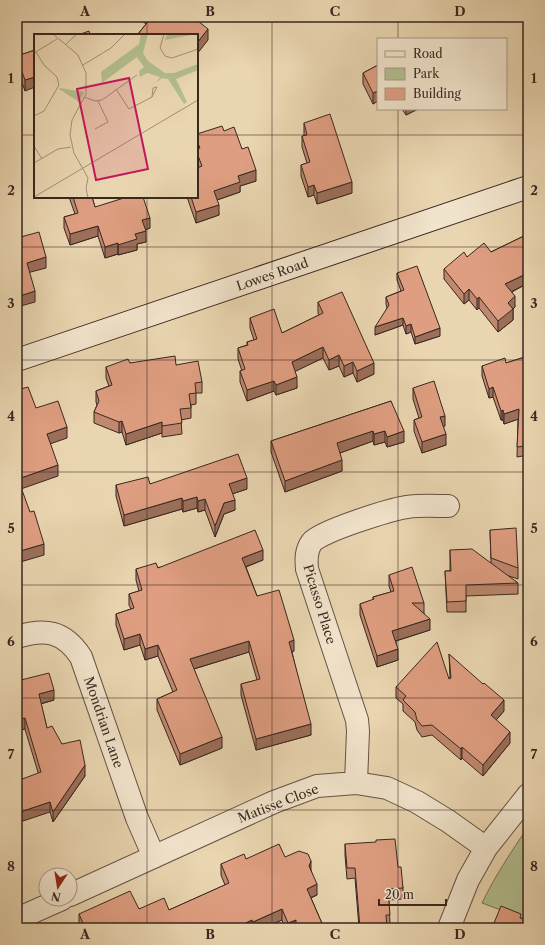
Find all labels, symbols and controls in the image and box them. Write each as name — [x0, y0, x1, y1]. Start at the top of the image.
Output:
text: A — [79, 3, 91, 19]
text: B — [205, 3, 215, 19]
text: C — [330, 3, 340, 19]
text: D — [454, 3, 466, 19]
inset map — [34, 34, 198, 198]
legend — [377, 38, 507, 110]
text: Road — [413, 46, 443, 61]
text: Park — [413, 66, 440, 81]
text: 1 — [8, 70, 14, 86]
text: 1 — [531, 70, 537, 86]
text: Building — [413, 86, 461, 101]
text: 2 — [7, 182, 15, 198]
text: 2 — [530, 182, 538, 198]
street label: Lowes Road — [234, 254, 310, 294]
text: 3 — [7, 295, 15, 311]
text: 3 — [530, 295, 538, 311]
text: 4 — [7, 408, 15, 424]
text: 4 — [530, 408, 538, 424]
text: 5 — [7, 520, 15, 536]
text: 5 — [530, 520, 538, 536]
street label: Picasso Place — [300, 562, 340, 646]
text: 6 — [7, 633, 15, 649]
text: 6 — [530, 633, 538, 649]
street label: Mondrian Lane — [81, 674, 127, 770]
text: 7 — [8, 746, 15, 762]
text: 7 — [531, 746, 538, 762]
street label: Matisse Close — [235, 780, 321, 826]
text: 8 — [7, 858, 15, 874]
text: 8 — [530, 858, 538, 874]
north arrow — [38, 867, 78, 907]
scale bar — [379, 881, 446, 907]
text: 20 m — [385, 887, 414, 902]
text: N — [49, 889, 62, 905]
text: A — [79, 926, 91, 942]
text: B — [205, 926, 215, 942]
text: C — [330, 926, 340, 942]
text: D — [454, 926, 466, 942]

